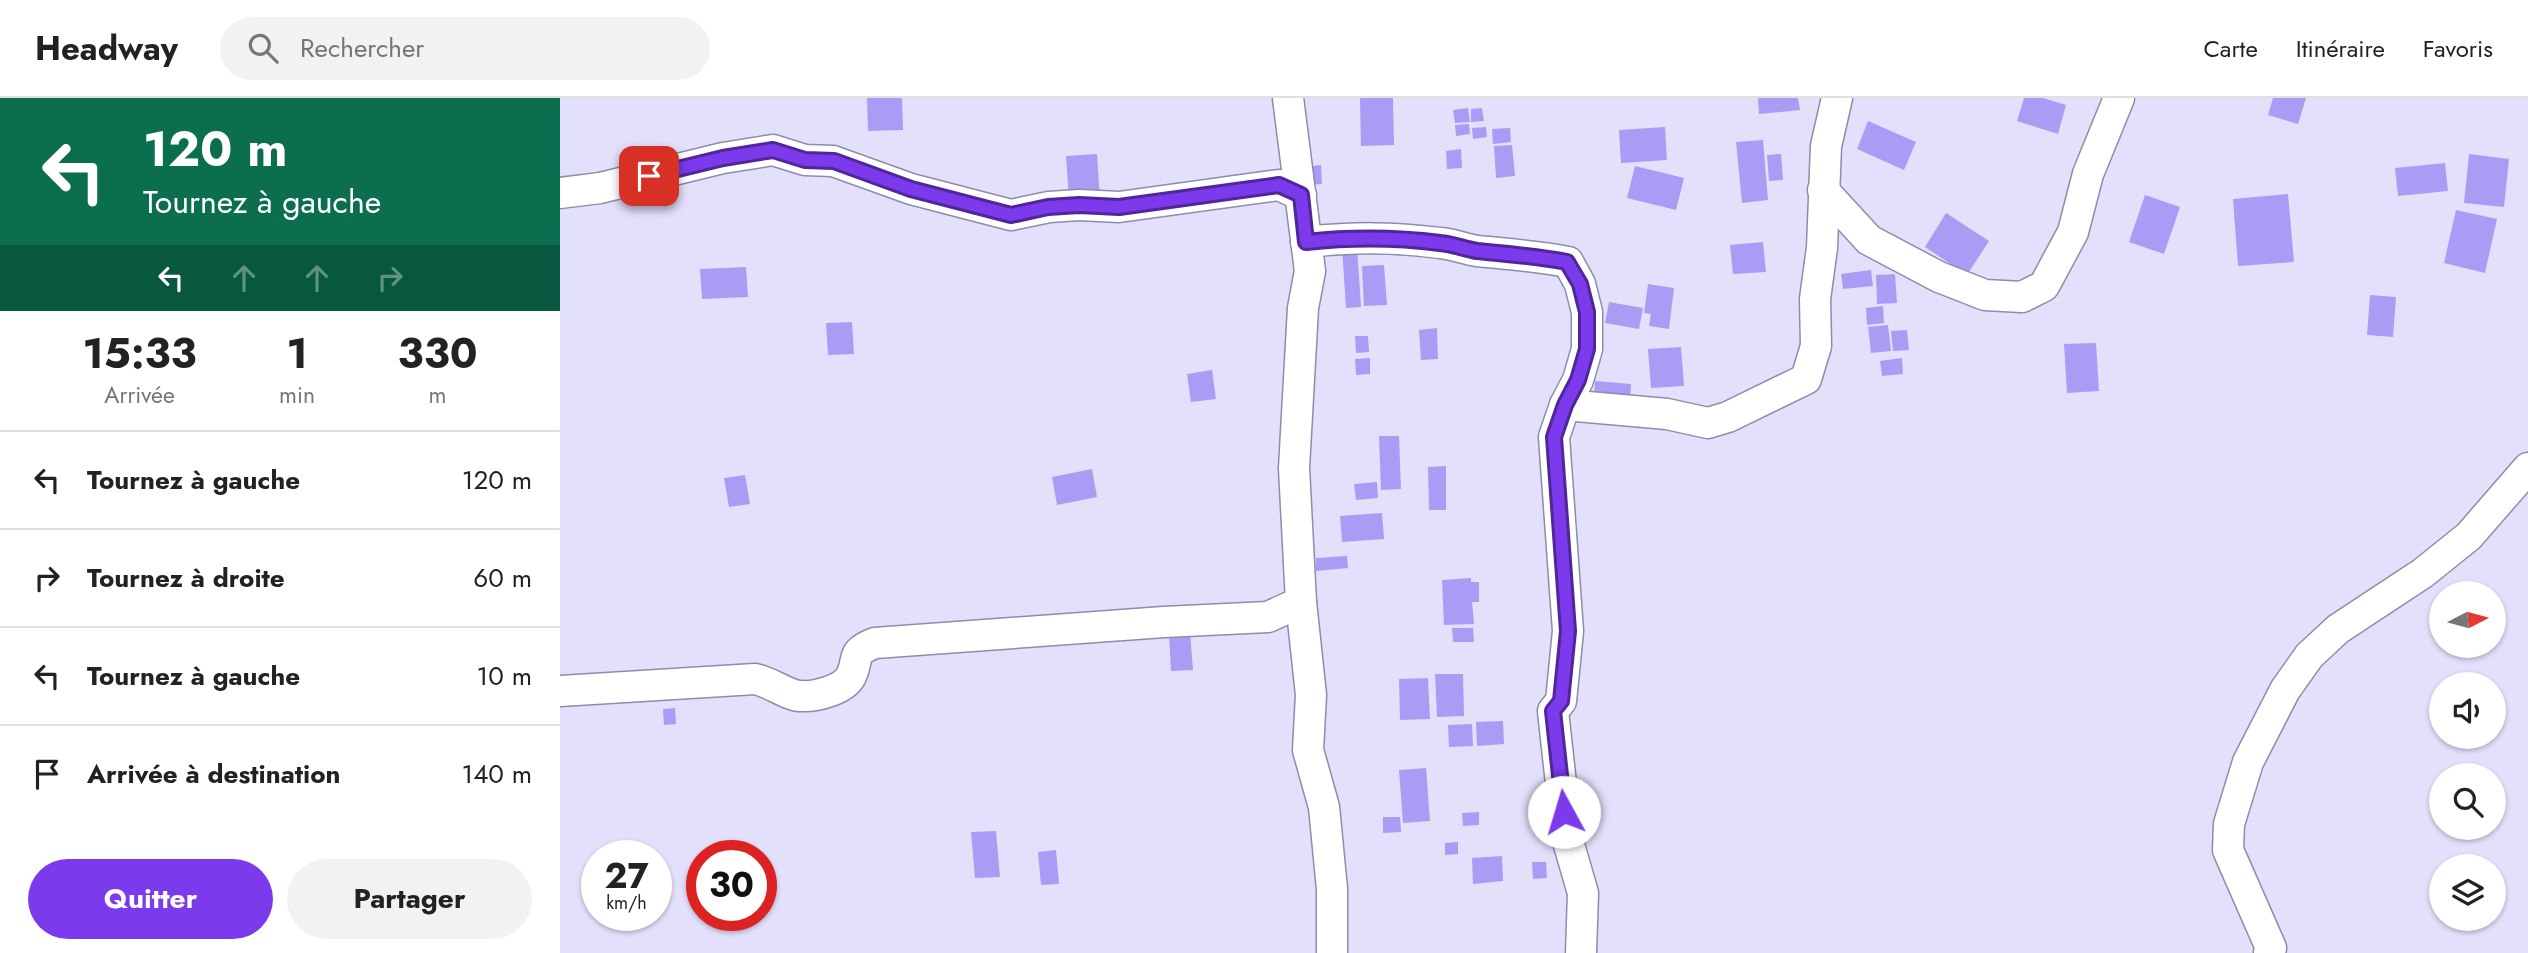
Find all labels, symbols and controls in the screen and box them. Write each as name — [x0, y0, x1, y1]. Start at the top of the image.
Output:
search box — [220, 17, 710, 80]
text: Headway — [35, 25, 178, 72]
icon: search — [244, 29, 282, 67]
text: Rechercher — [300, 29, 424, 67]
text: Carte — [2203, 31, 2258, 66]
text: Itinéraire — [2296, 31, 2385, 66]
text: Favoris — [2423, 31, 2493, 66]
text: 120 m — [143, 114, 287, 184]
icon: left — [28, 126, 119, 217]
pin — [619, 146, 679, 206]
icon: arrive — [630, 157, 668, 195]
text: Tournez à gauche — [143, 179, 381, 225]
icon: left — [152, 259, 190, 297]
icon: ahead — [225, 259, 263, 297]
icon: ahead — [298, 259, 336, 297]
icon: right — [371, 259, 409, 297]
text: 15:33 — [82, 323, 197, 384]
text: 1 — [286, 323, 308, 384]
text: 330 — [398, 323, 478, 384]
text: Arrivée — [104, 378, 175, 412]
text: min — [279, 378, 315, 412]
text: m — [429, 378, 447, 412]
icon: left — [28, 461, 66, 499]
text: Tournez à gauche — [87, 461, 300, 499]
text: 120 m — [462, 461, 532, 499]
icon: right — [28, 559, 66, 597]
text: Tournez à droite — [87, 559, 285, 597]
text: 60 m — [473, 559, 532, 597]
north arrow — [2429, 581, 2506, 658]
map controls — [2429, 581, 2506, 931]
icon: left — [28, 657, 66, 695]
text: Tournez à gauche — [87, 657, 300, 695]
text: 10 m — [477, 657, 532, 695]
button: sound — [2429, 672, 2506, 749]
icon: arrive — [28, 755, 66, 793]
text: Arrivée à destination — [87, 755, 340, 793]
text: 140 m — [461, 755, 532, 793]
button: search — [2429, 763, 2506, 840]
position arrow — [1527, 775, 1601, 849]
speed limit sign: 30 — [686, 840, 777, 931]
text: 27 — [604, 851, 649, 901]
button: layers — [2429, 854, 2506, 931]
button: Quitter — [28, 859, 273, 939]
button: Partager — [287, 859, 532, 939]
text: km/h — [606, 890, 647, 916]

